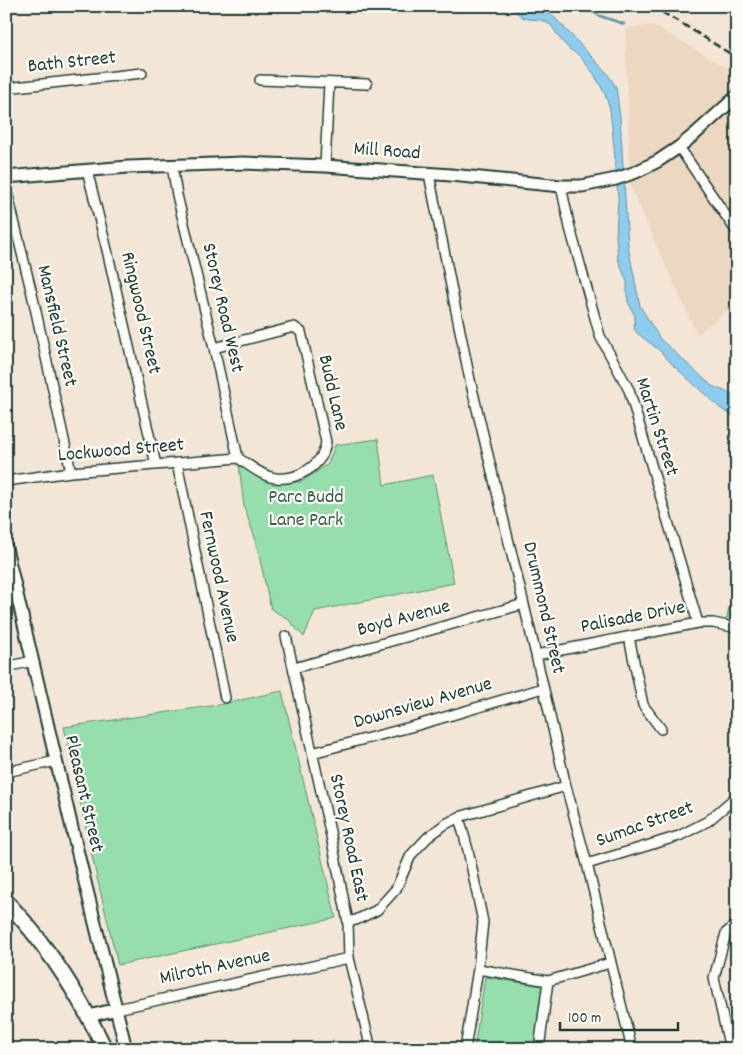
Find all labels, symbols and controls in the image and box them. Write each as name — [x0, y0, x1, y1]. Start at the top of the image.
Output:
street label: Bath Street — [26, 44, 118, 82]
street label: Mill Road — [353, 136, 421, 168]
street label: Storey Road West — [194, 241, 250, 375]
street label: Ringwood Street — [112, 249, 168, 377]
street label: Mansfield Street — [28, 262, 84, 390]
street label: Budd Lane — [310, 352, 354, 434]
street label: Martin Street — [627, 374, 685, 480]
street label: Lockwood Street — [57, 432, 185, 470]
park label: Parc Budd Lane Park — [268, 484, 344, 535]
street label: Fernwood Avenue — [190, 509, 246, 646]
street label: Drummond Street — [514, 539, 572, 677]
street label: Boyd Avenue — [354, 593, 454, 645]
street label: Palisade Drive — [578, 594, 688, 642]
street label: Downsview Avenue — [351, 671, 496, 737]
street label: Pleasant Street — [56, 733, 110, 855]
street label: Storey Road East — [321, 771, 375, 905]
street label: Sumac Street — [592, 794, 698, 856]
street label: Milroth Avenue — [157, 943, 273, 993]
scale bar — [560, 1000, 678, 1032]
text: 100 m — [568, 1008, 601, 1030]

